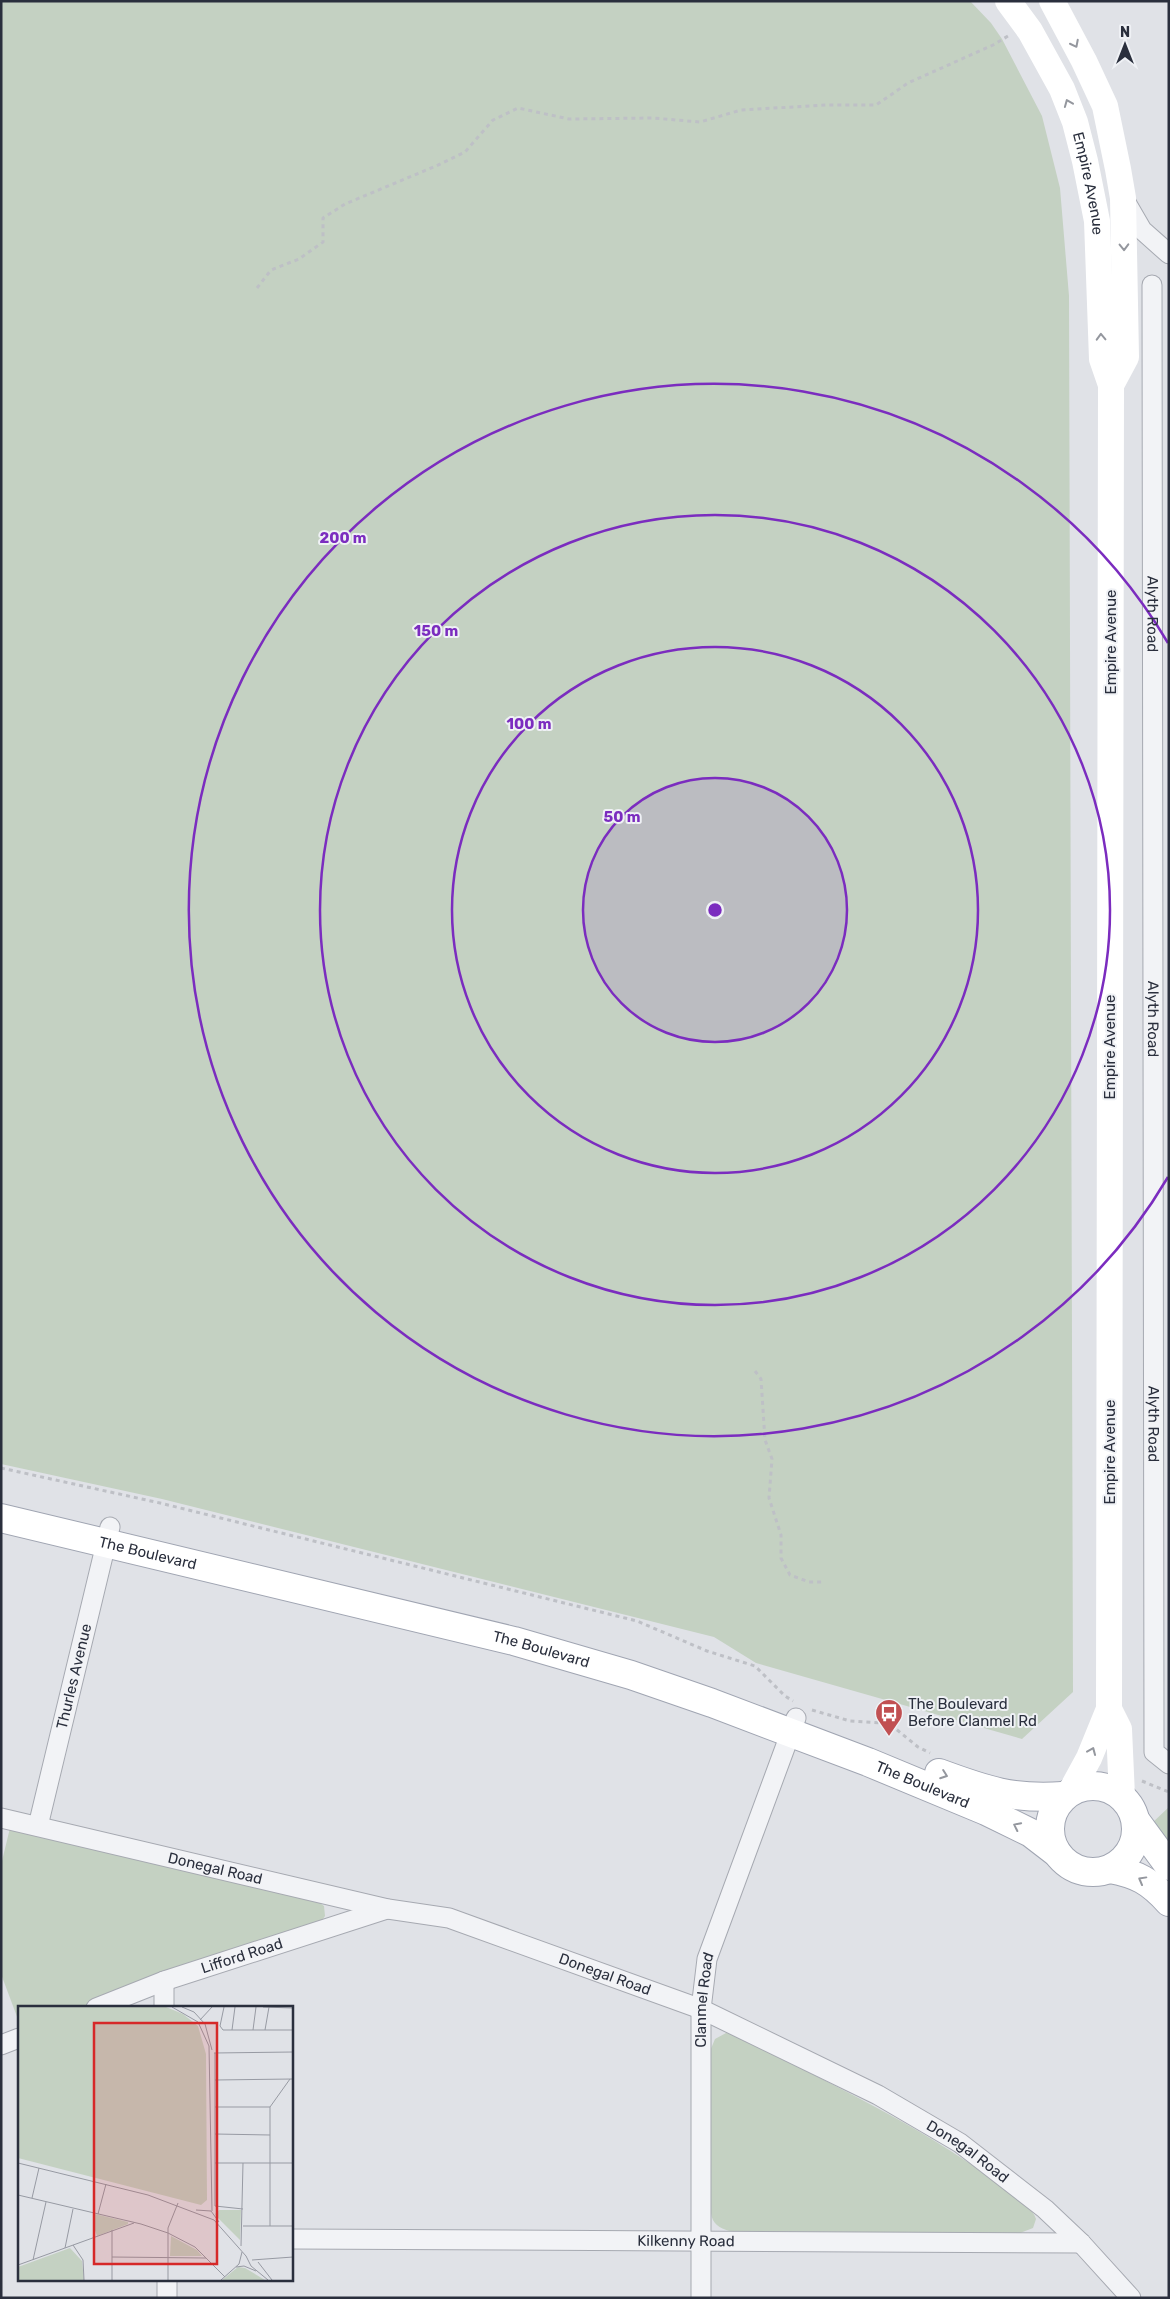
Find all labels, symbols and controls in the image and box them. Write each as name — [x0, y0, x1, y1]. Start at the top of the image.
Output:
north arrow — [1100, 20, 1150, 70]
text: N — [1120, 24, 1130, 41]
one-way arrow — [1069, 39, 1079, 48]
one-way arrow — [1064, 99, 1074, 108]
street label: Empire Avenue — [1069, 130, 1107, 235]
one-way arrow — [1119, 244, 1129, 251]
one-way arrow — [1095, 333, 1106, 341]
text: 200 m — [319, 529, 367, 547]
street label: Alyth Road — [1143, 576, 1162, 652]
street label: Empire Avenue — [1102, 590, 1120, 694]
text: 150 m — [414, 622, 458, 640]
text: 100 m — [507, 715, 551, 733]
text: 50 m — [604, 808, 640, 826]
centre of rings — [706, 901, 724, 919]
street label: Alyth Road — [1144, 981, 1162, 1057]
street label: Empire Avenue — [1101, 995, 1119, 1099]
street label: Alyth Road — [1145, 1386, 1163, 1462]
street label: Empire Avenue — [1101, 1400, 1119, 1504]
street label: The Boulevard — [97, 1533, 199, 1574]
street label: Thurles Avenue — [53, 1622, 95, 1731]
street label: The Boulevard — [491, 1627, 592, 1672]
place label: The Boulevard Before Clanmel Rd — [908, 1695, 1037, 1730]
bus stop icon: The Boulevard Before Clanmel Rd — [874, 1698, 904, 1737]
one-way arrow — [1085, 1747, 1096, 1756]
street label: The Boulevard — [873, 1757, 972, 1812]
one-way arrow — [939, 1768, 948, 1779]
one-way arrow — [1013, 1822, 1022, 1832]
street label: Donegal Road — [166, 1849, 264, 1888]
one-way arrow — [1139, 1876, 1148, 1886]
street label: Lifford Road — [199, 1934, 285, 1977]
street label: Donegal Road — [556, 1949, 653, 1999]
street label: Clanmel Road — [692, 1950, 718, 2048]
inset map — [18, 2006, 292, 2282]
street label: Donegal Road — [923, 2116, 1012, 2187]
street label: Kilkenny Road — [637, 2232, 735, 2250]

